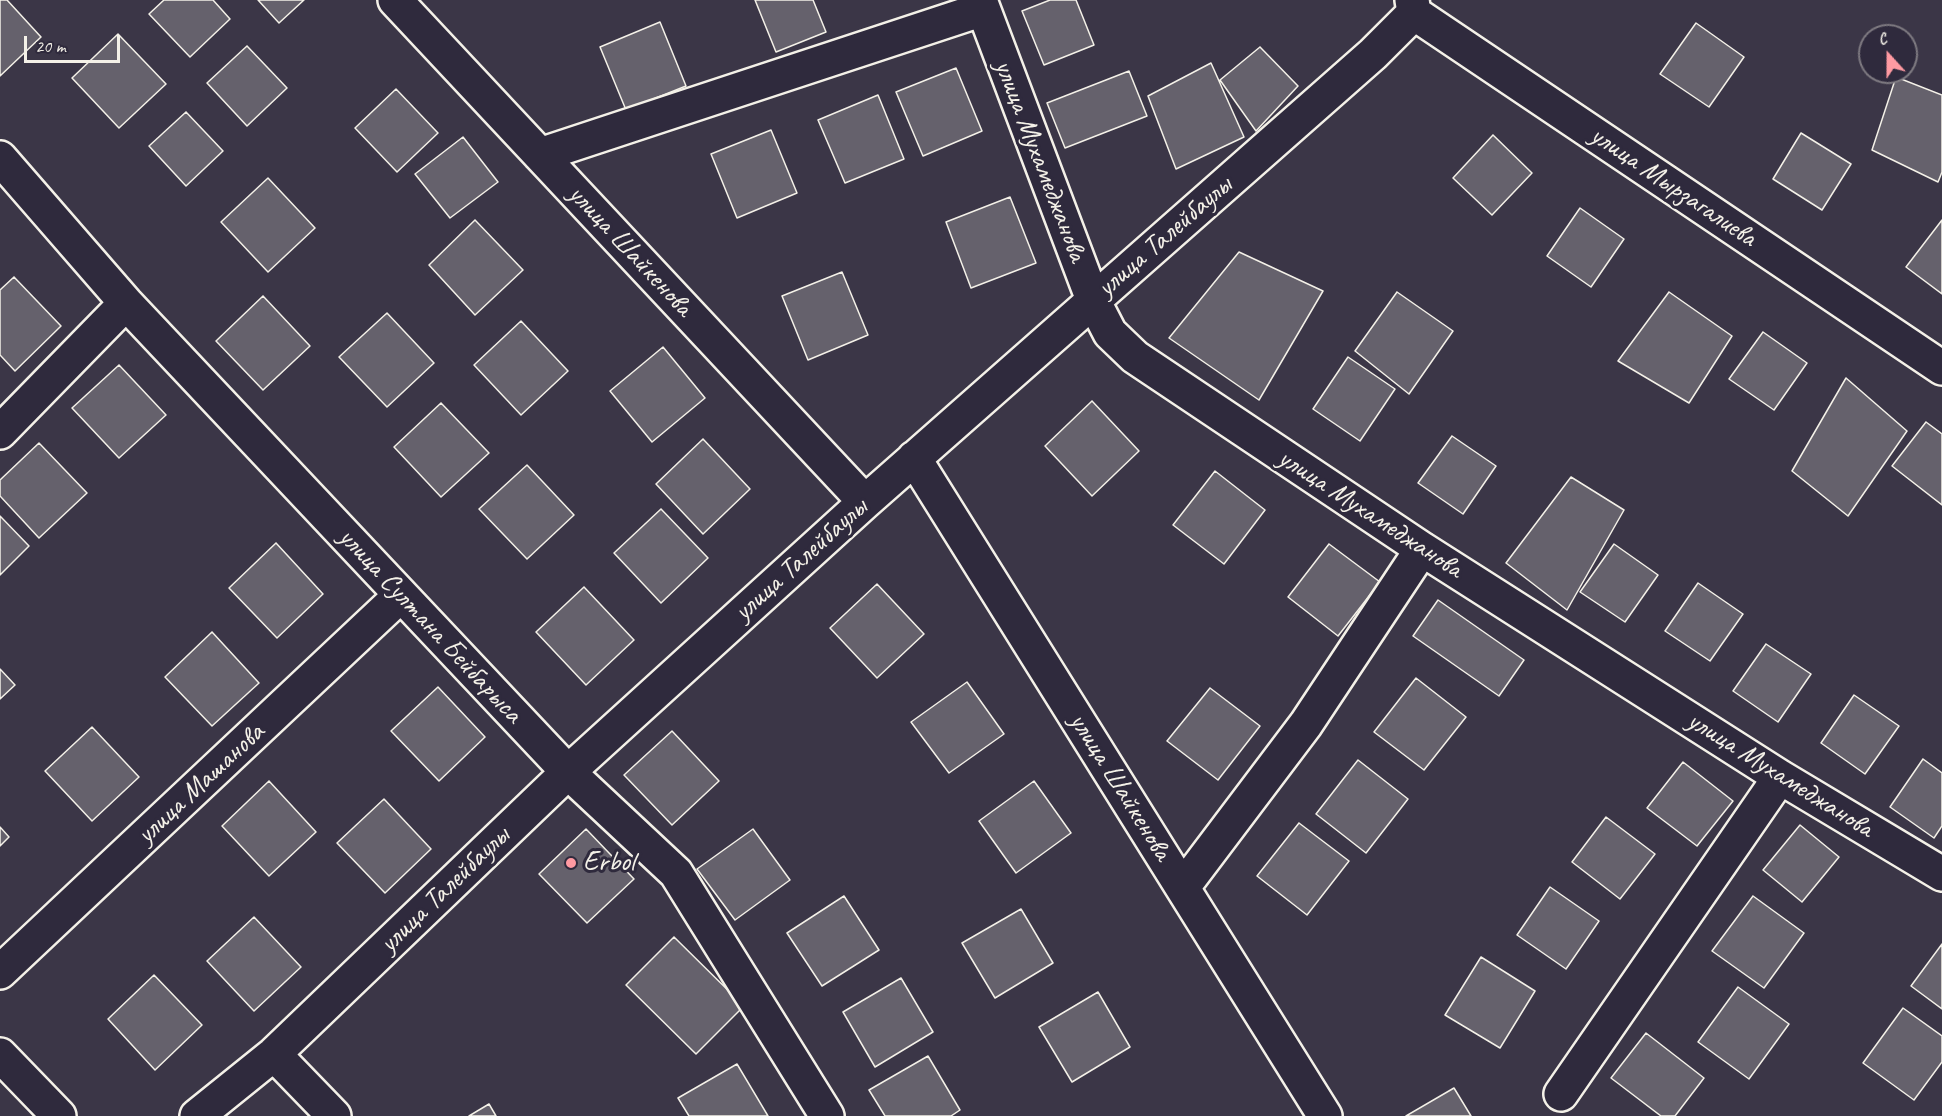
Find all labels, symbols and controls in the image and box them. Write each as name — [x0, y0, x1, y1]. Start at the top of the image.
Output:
scale bar — [27, 24, 123, 62]
north arrow — [1858, 24, 1918, 84]
text: С — [1875, 28, 1890, 50]
text: 20 m — [35, 35, 66, 57]
street label: улица Мухамеджанова — [986, 55, 1094, 267]
street label: улица Мырзагалиева — [1584, 119, 1762, 255]
street label: улица Талейбаулы — [1091, 169, 1239, 305]
street label: улица Шайкенова — [561, 178, 699, 324]
street label: улица Мухамеджанова — [1271, 442, 1469, 586]
street label: улица Талейбаулы — [727, 491, 875, 629]
street label: улица Султана Бейбарыса — [331, 521, 529, 731]
street label: улица Мухамеджанова — [1681, 704, 1879, 846]
street label: улица Шайкенова — [1061, 707, 1179, 867]
street label: улица Машанова — [130, 716, 272, 852]
street label: улица Талейбаулы — [373, 820, 517, 960]
place label: Erbol — [583, 846, 635, 880]
marker: Erbol — [564, 856, 578, 870]

